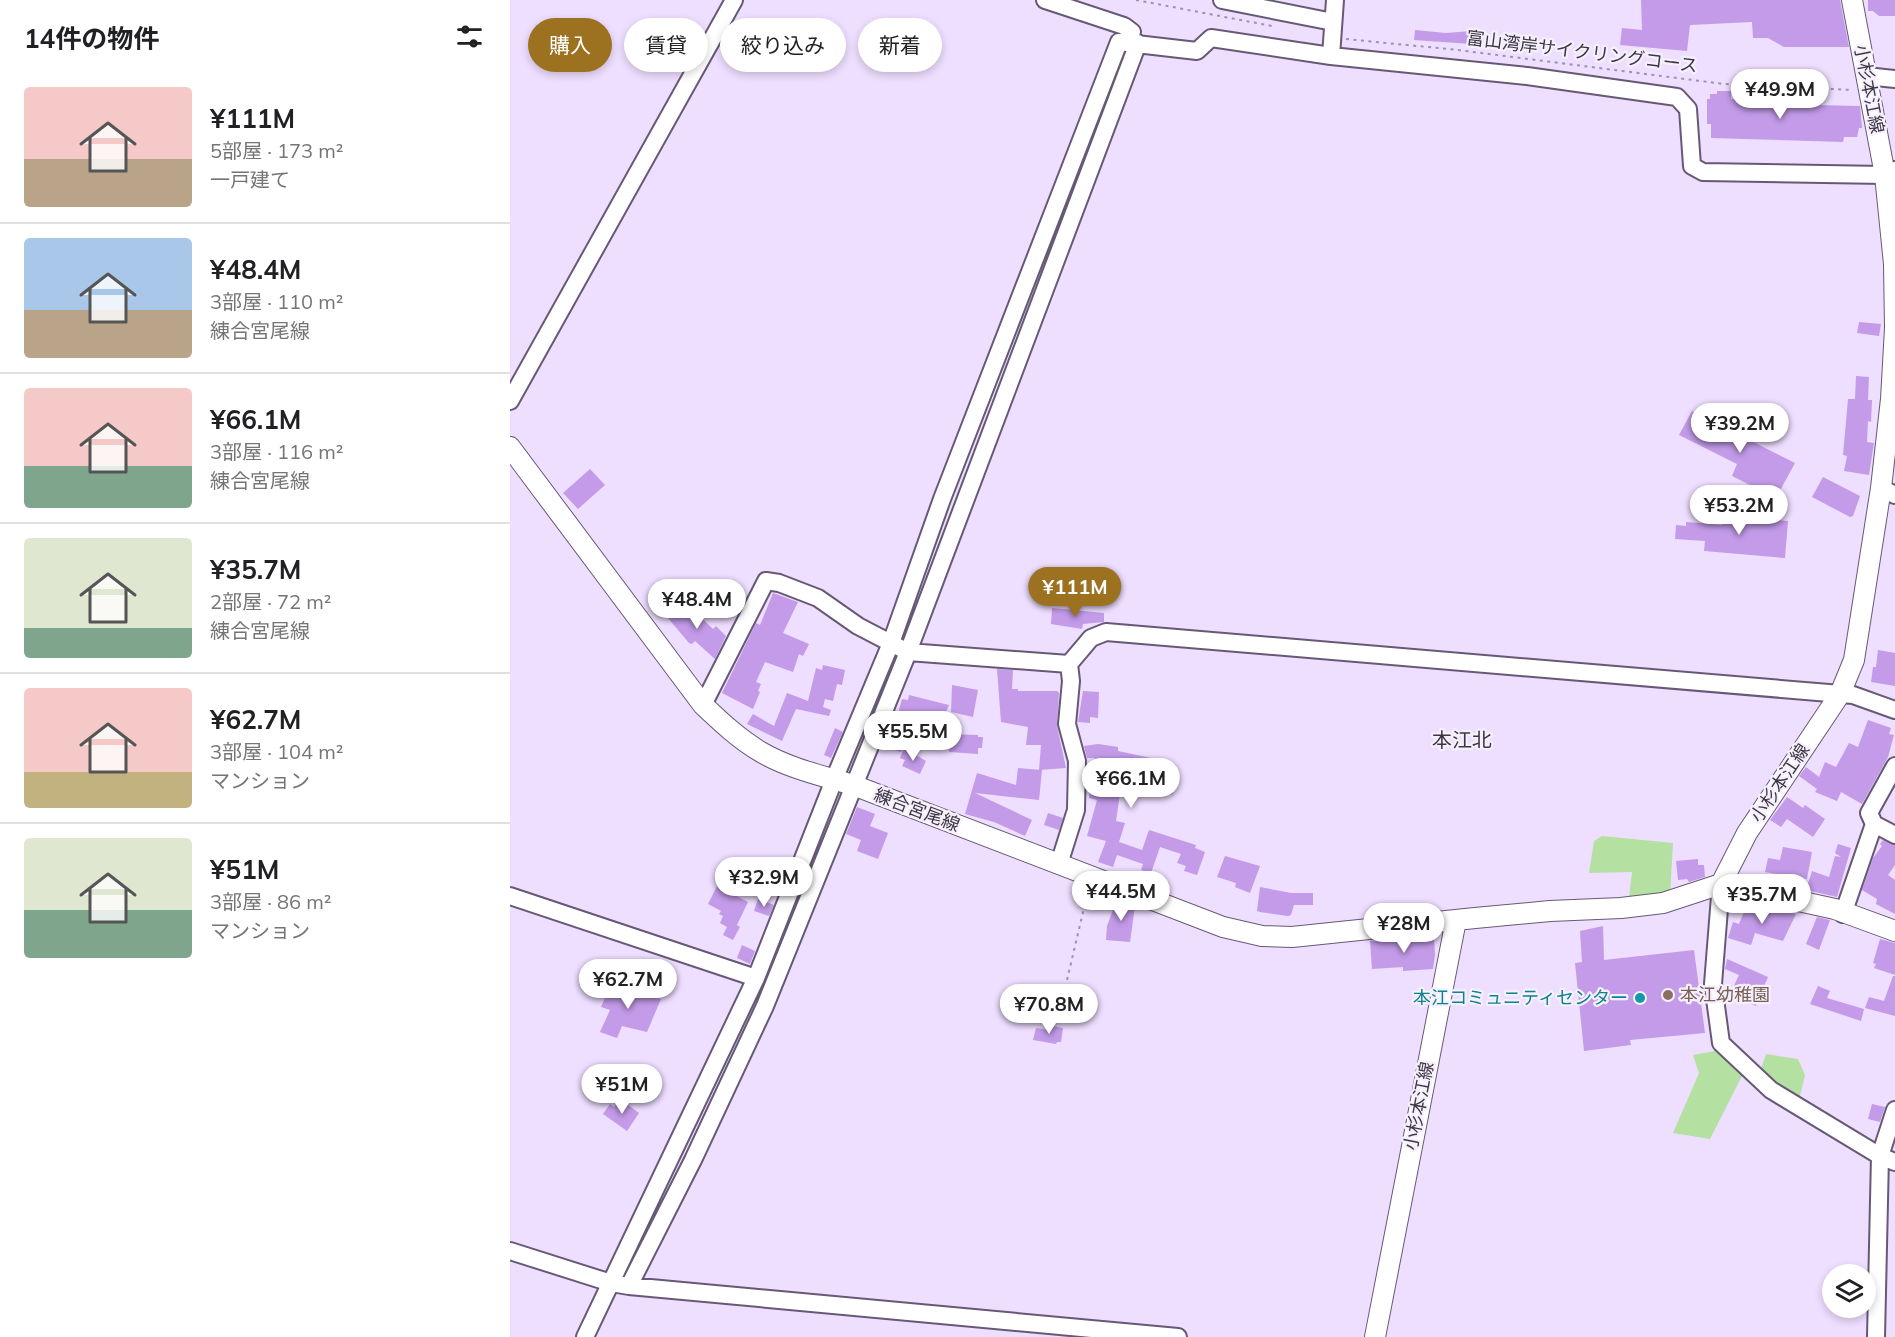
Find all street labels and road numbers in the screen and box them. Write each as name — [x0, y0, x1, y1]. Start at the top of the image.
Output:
street label: 富山湾岸サイクリングコース — [1465, 26, 1699, 77]
street label: 小杉本江線 — [1850, 43, 1889, 135]
street label: 小杉本江線 — [1745, 739, 1814, 826]
street label: 練合宮尾線 — [871, 783, 963, 836]
street label: 小杉本江線 — [1399, 1060, 1438, 1152]

